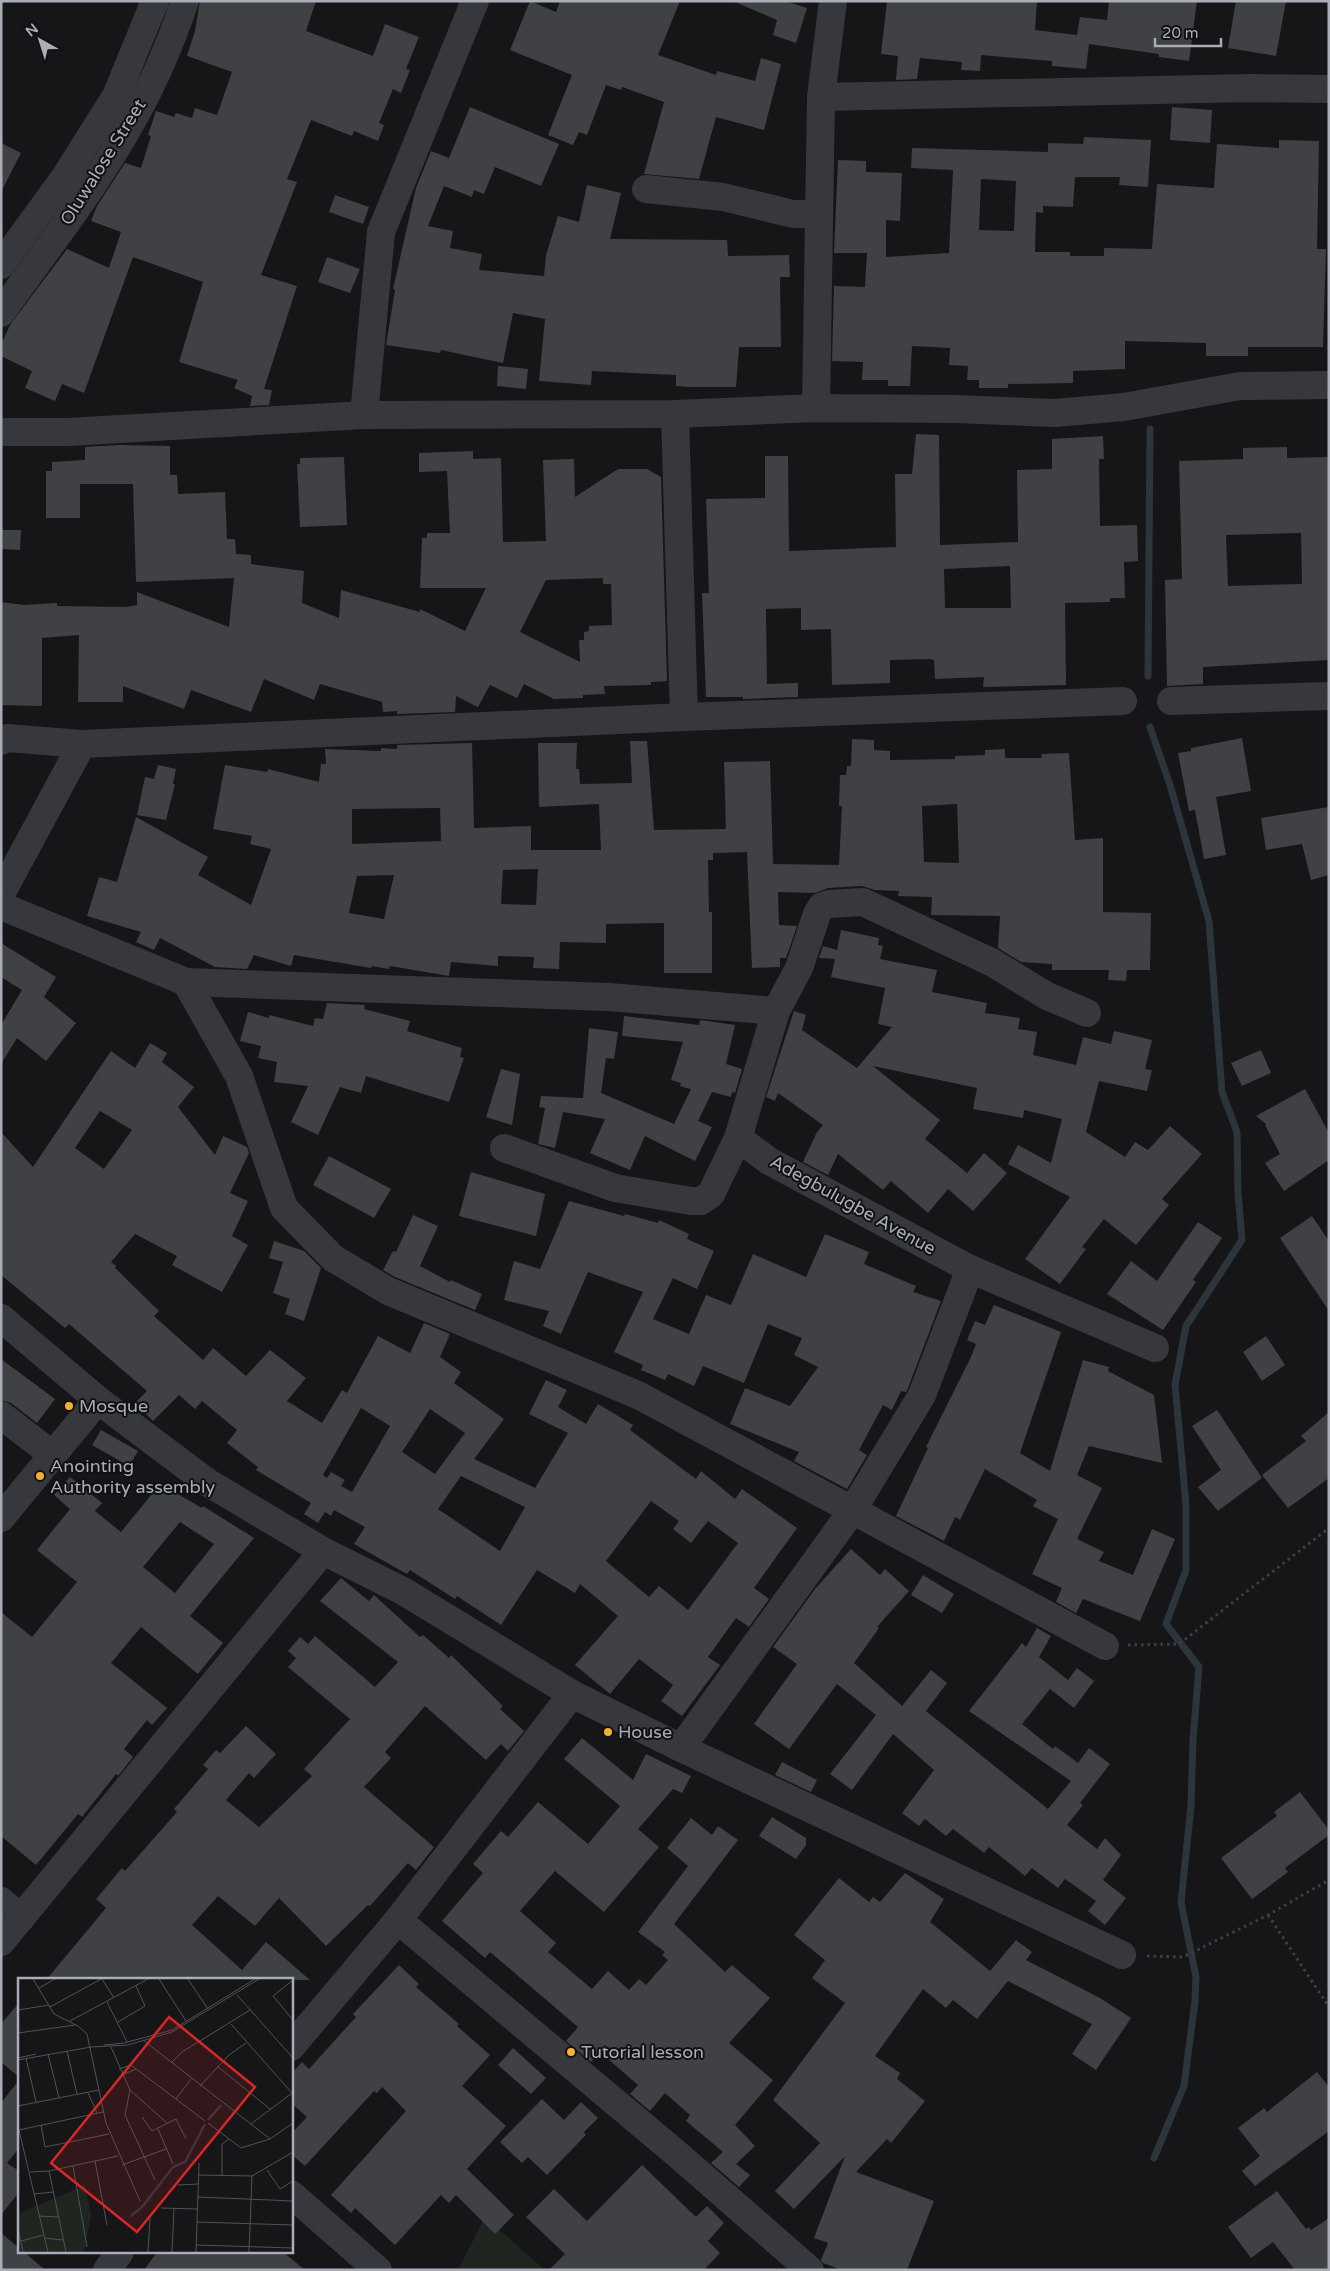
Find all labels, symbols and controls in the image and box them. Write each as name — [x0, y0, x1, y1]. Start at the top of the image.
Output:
north arrow — [15, 15, 65, 65]
scale bar — [1155, 15, 1221, 47]
text: N — [22, 20, 42, 40]
text: 20 m — [1162, 24, 1199, 42]
street label: Oluwalose Street — [55, 95, 151, 229]
street label: Adegbulugbe Avenue — [766, 1150, 940, 1260]
place label: Mosque — [79, 1395, 148, 1417]
marker: Mosque — [63, 1400, 75, 1412]
place label: Anointing Authority assembly — [50, 1455, 215, 1498]
marker: Anointing Authority assembly — [34, 1470, 46, 1482]
place label: House — [618, 1721, 672, 1743]
marker: House — [602, 1726, 614, 1738]
inset map — [18, 1978, 292, 2254]
place label: Tutorial lesson — [581, 2041, 704, 2063]
marker: Tutorial lesson — [565, 2046, 577, 2058]

